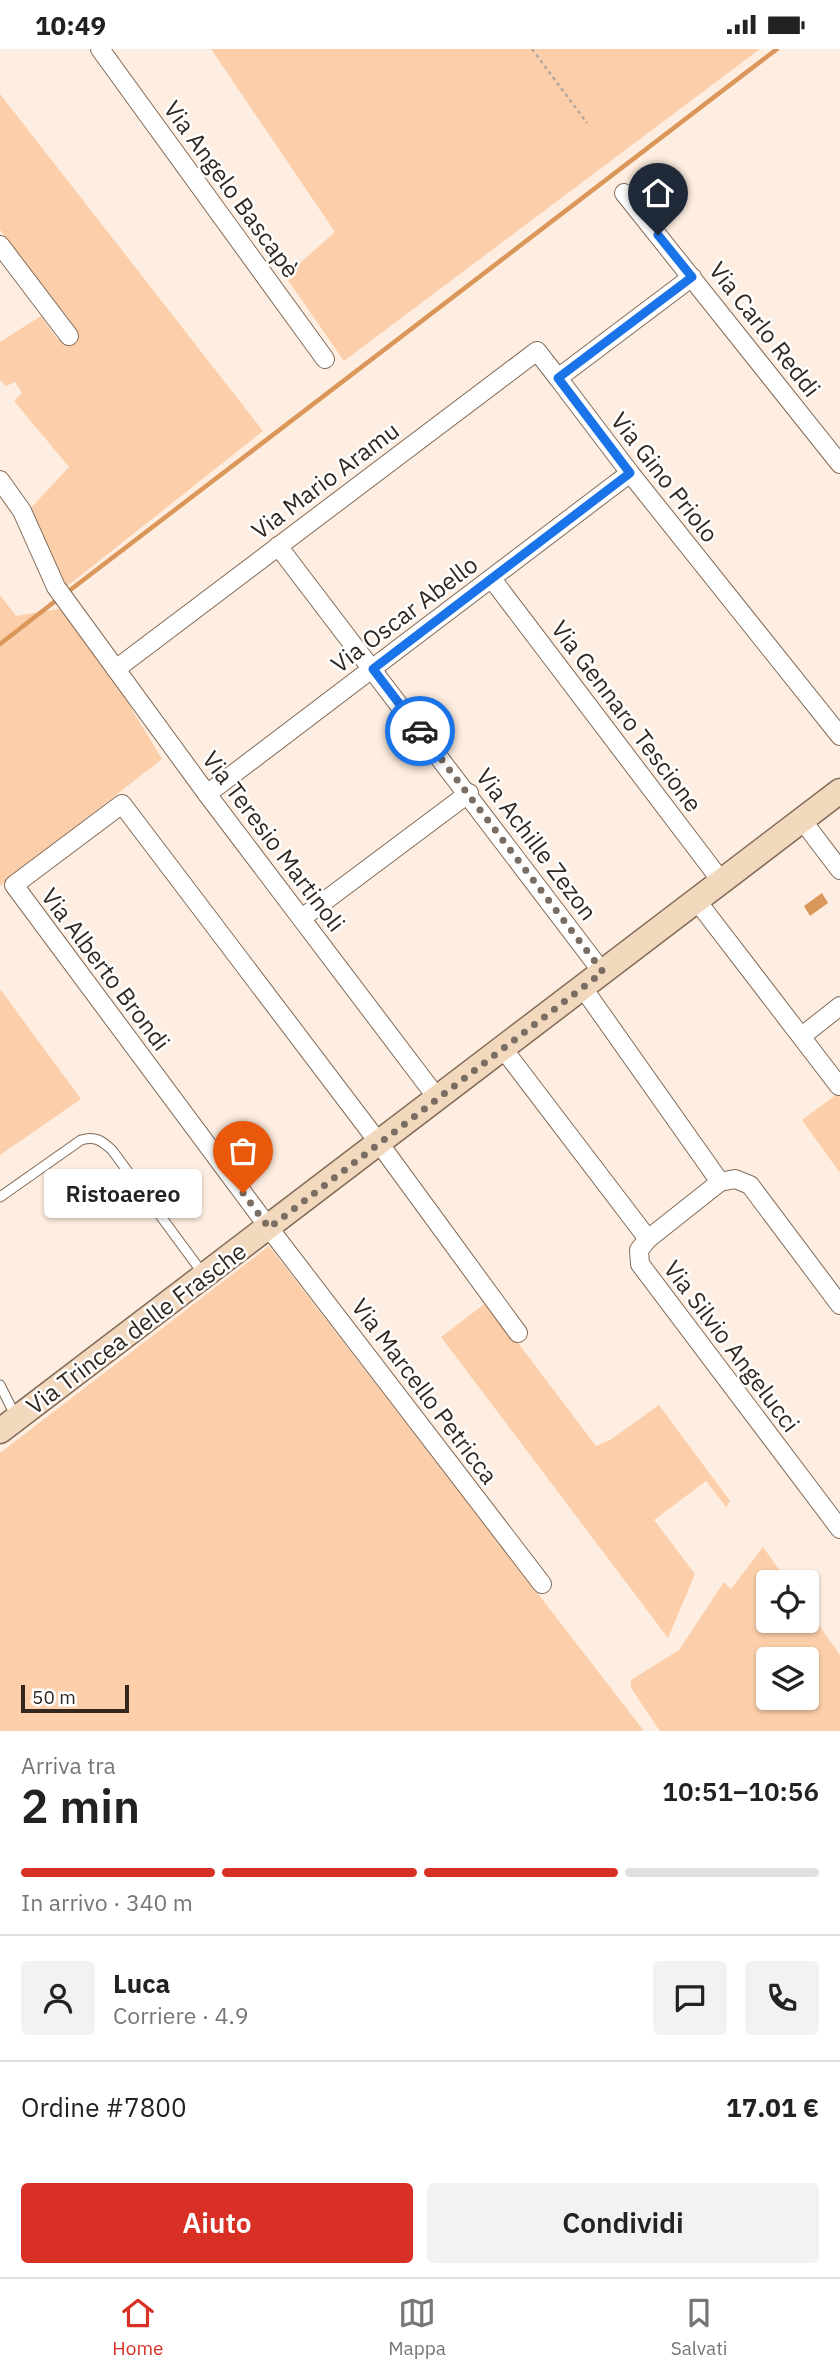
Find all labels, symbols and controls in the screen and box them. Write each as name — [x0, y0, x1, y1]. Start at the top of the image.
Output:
text: 10:49 — [35, 8, 106, 42]
street label: Via Angelo Bascapè — [157, 94, 307, 284]
pin — [628, 163, 688, 235]
icon: home — [639, 174, 677, 212]
street label: Via Carlo Reddi — [702, 255, 828, 403]
street label: Via Gino Priolo — [604, 405, 726, 549]
street label: Via Mario Aramu — [245, 414, 405, 546]
street label: Via Oscar Abello — [324, 548, 484, 680]
street label: Via Gennaro Tescione — [544, 614, 710, 818]
courier — [385, 696, 455, 766]
icon: car — [401, 712, 439, 750]
street label: Via Teresio Martinoli — [196, 744, 352, 938]
street label: Via Achille Zezon — [469, 761, 605, 927]
street label: Via Alberto Brondi — [34, 881, 178, 1057]
pin — [213, 1121, 273, 1193]
icon: bag — [224, 1132, 262, 1170]
callout: Ristoaereo — [44, 1169, 201, 1217]
text: Ristoaereo — [66, 1178, 180, 1208]
street label: Via Trincea delle Frasche — [19, 1235, 253, 1421]
street label: Via Silvio Angelucci — [657, 1254, 807, 1438]
street label: Via Marcello Petricca — [345, 1292, 505, 1490]
map controls — [756, 1570, 819, 1710]
button: locate — [756, 1570, 819, 1633]
button: layers — [756, 1647, 819, 1710]
scale bar — [21, 1682, 130, 1714]
text: 50 m — [32, 1685, 76, 1709]
text: Arriva tra — [21, 1750, 116, 1780]
text: 10:51–10:56 — [662, 1774, 819, 1808]
text: 2 min — [21, 1776, 140, 1836]
text: In arrivo · 340 m — [21, 1887, 193, 1917]
button: person — [21, 1961, 95, 2035]
button: chat — [653, 1961, 727, 2035]
button: phone — [745, 1961, 819, 2035]
text: Luca — [113, 1966, 170, 2000]
text: Corriere · 4.9 — [113, 2000, 249, 2030]
text: Ordine #7800 — [21, 2090, 187, 2124]
text: 17.01 € — [726, 2090, 819, 2124]
button: Aiuto — [21, 2183, 413, 2263]
button: Condividi — [427, 2183, 819, 2263]
tab: Home — [112, 2294, 163, 2360]
tab: Mappa — [388, 2294, 446, 2360]
tab: Salvati — [671, 2294, 728, 2360]

